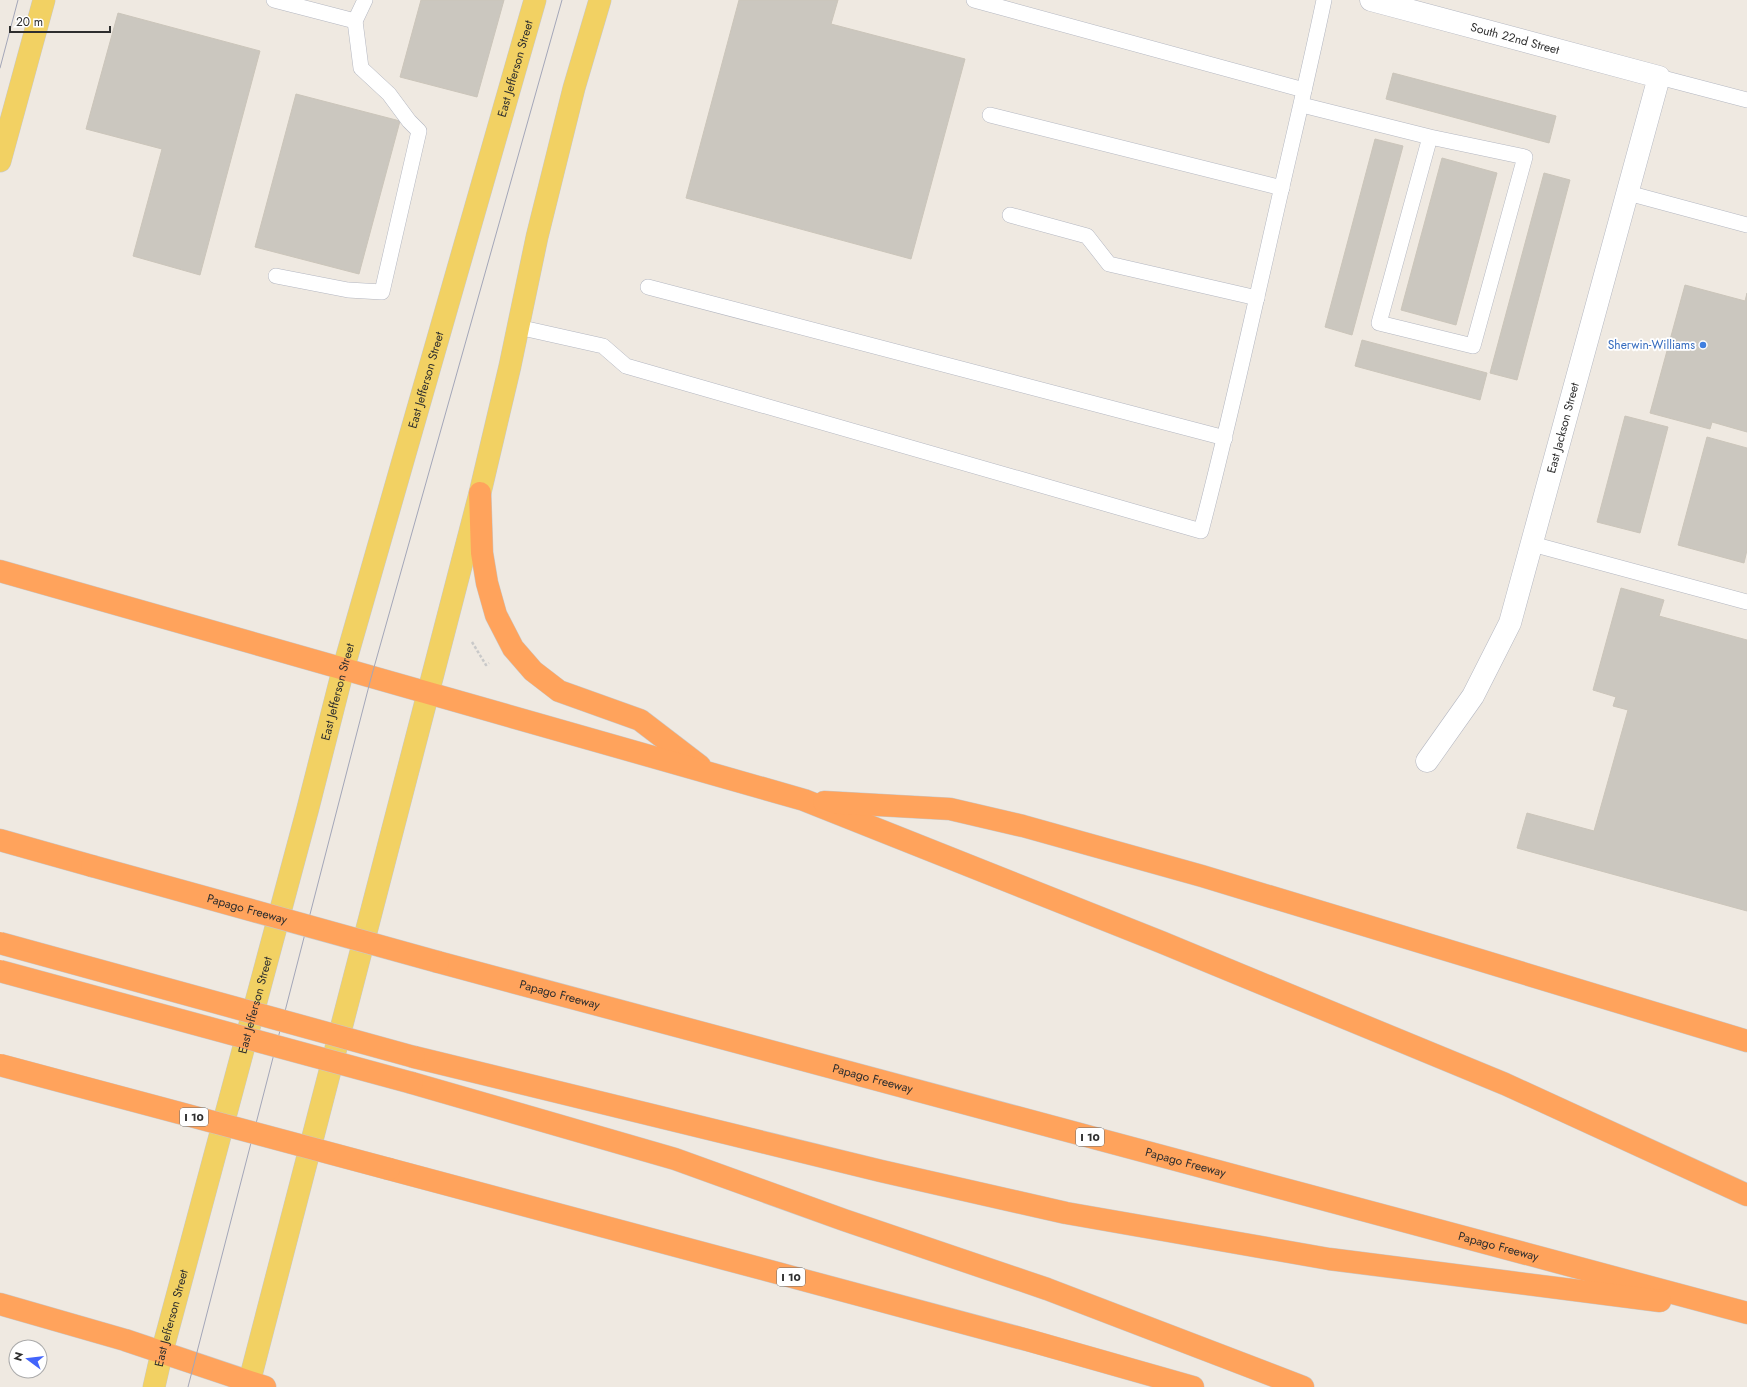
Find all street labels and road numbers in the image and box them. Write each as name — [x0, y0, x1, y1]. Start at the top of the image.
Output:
street label: East Jefferson Street — [493, 18, 538, 119]
street label: South 22nd Street — [1468, 18, 1562, 59]
street label: East Jefferson Street — [404, 330, 449, 431]
street label: East Jackson Street — [1542, 381, 1584, 475]
street label: East Jefferson Street — [316, 641, 359, 743]
street label: Papago Freeway — [205, 889, 290, 929]
street label: East Jefferson Street — [233, 954, 277, 1056]
street label: Papago Freeway — [517, 975, 603, 1014]
street label: Papago Freeway — [830, 1059, 916, 1098]
road number: I 10 — [180, 1108, 208, 1126]
road number: I 10 — [1076, 1128, 1104, 1146]
street label: Papago Freeway — [1143, 1143, 1229, 1182]
street label: Papago Freeway — [1456, 1227, 1542, 1266]
street label: East Jefferson Street — [150, 1267, 193, 1369]
road number: I 10 — [777, 1268, 805, 1286]

